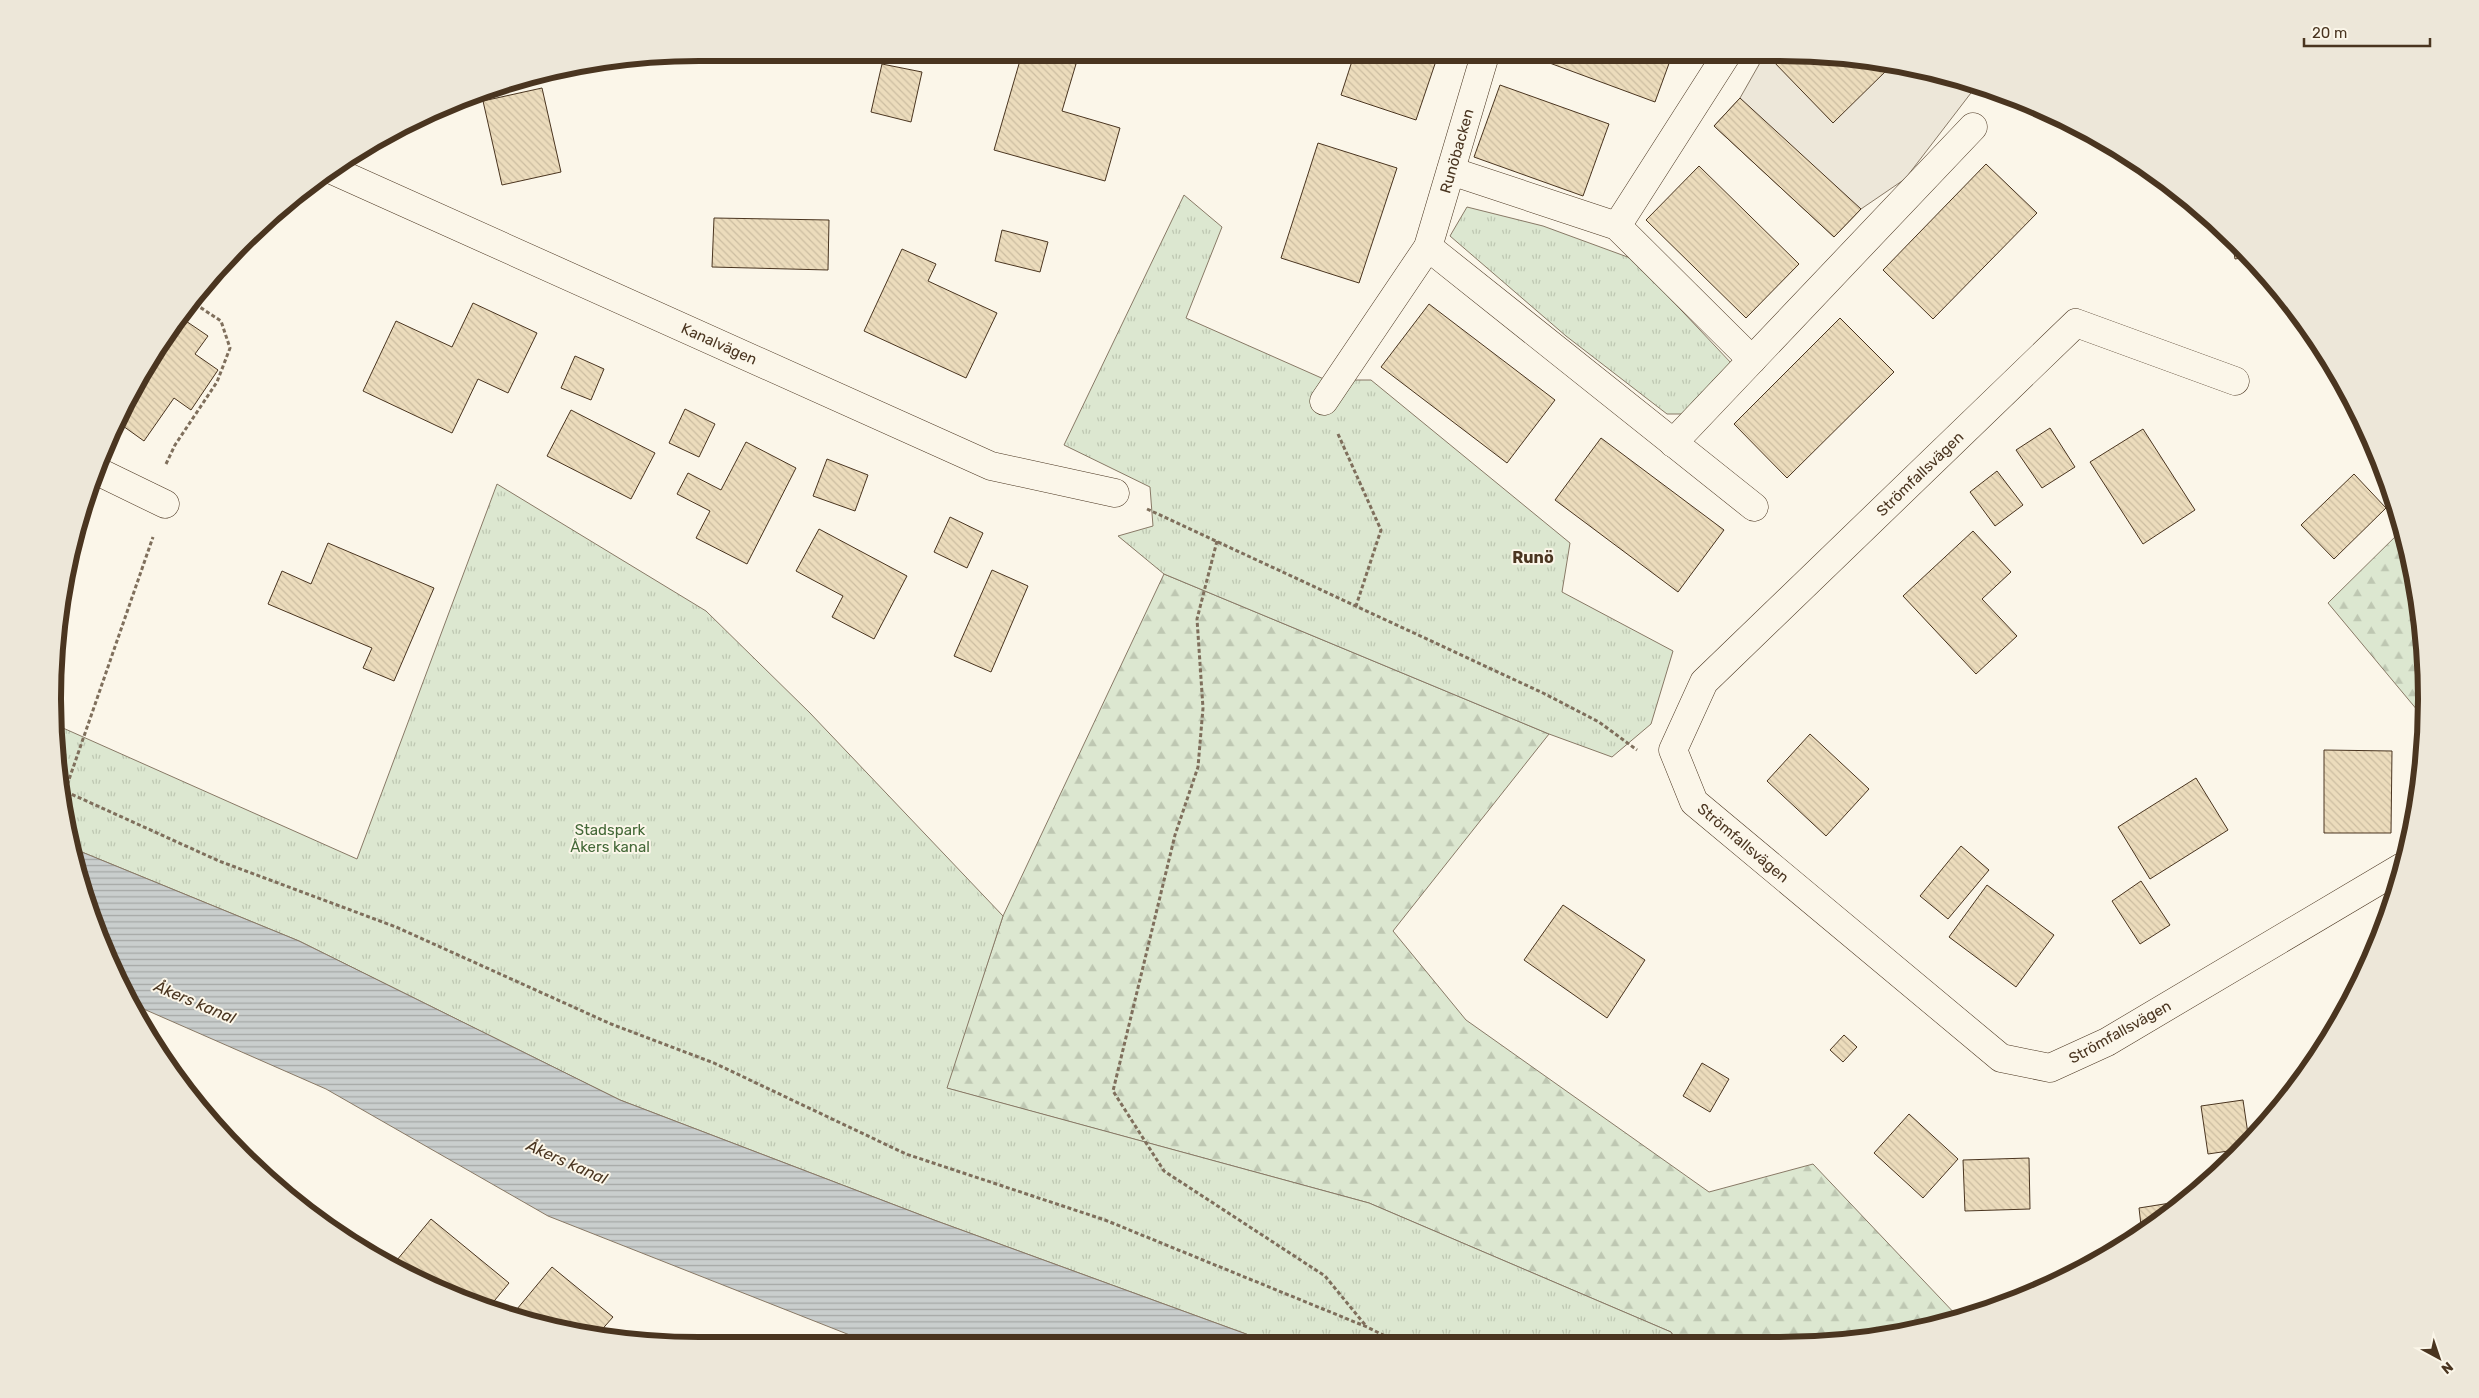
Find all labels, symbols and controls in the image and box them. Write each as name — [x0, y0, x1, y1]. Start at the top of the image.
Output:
scale bar — [2304, 15, 2430, 47]
text: 20 m — [2312, 24, 2347, 42]
street label: Runöbacken — [1436, 107, 1478, 195]
street label: Kanalvägen — [678, 319, 760, 369]
street label: Strömfallsvägen — [1873, 428, 1967, 520]
district label: Runö — [1512, 548, 1554, 567]
street label: Strömfallsvägen — [1694, 799, 1792, 887]
park label: Stadspark Åkers kanal — [570, 821, 650, 856]
water label: Åkers kanal — [151, 976, 239, 1028]
street label: Strömfallsvägen — [2066, 997, 2174, 1067]
water label: Åkers kanal — [523, 1135, 611, 1189]
north arrow — [2414, 1333, 2464, 1383]
text: N — [2438, 1358, 2456, 1377]

